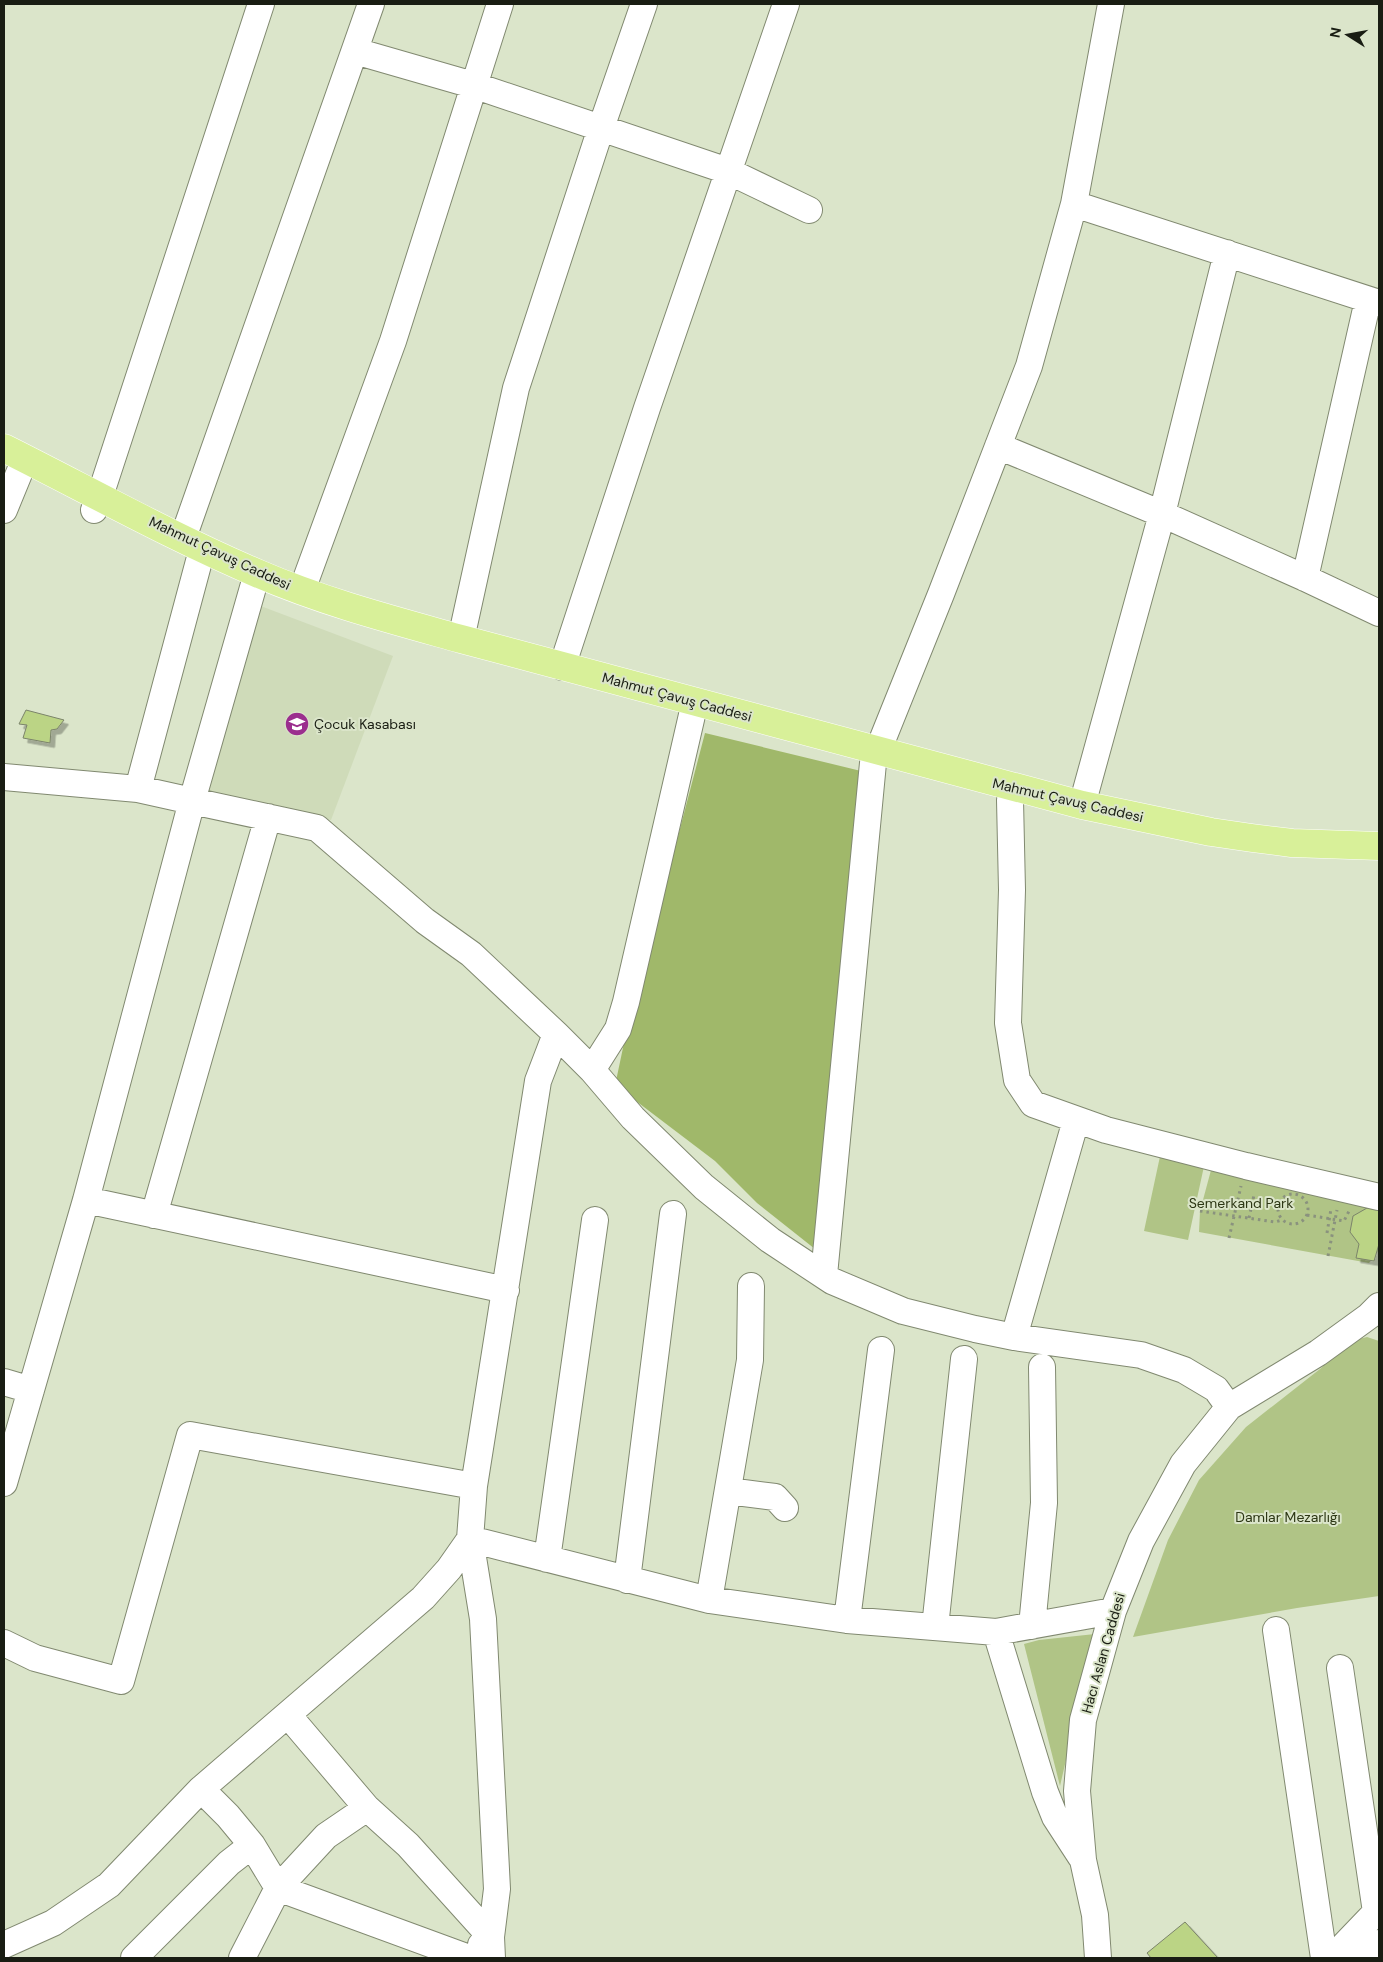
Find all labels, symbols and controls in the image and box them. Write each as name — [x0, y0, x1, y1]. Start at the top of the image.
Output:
north arrow — [1323, 10, 1373, 60]
text: N — [1325, 26, 1345, 39]
street label: Mahmut Çavuş Caddesi — [146, 512, 294, 594]
street label: Mahmut Çavuş Caddesi — [600, 668, 754, 726]
school or university icon: Çocuk Kasabası — [284, 711, 310, 737]
place label: Çocuk Kasabası — [314, 715, 416, 733]
street label: Mahmut Çavuş Caddesi — [991, 774, 1145, 826]
park label: Semerkand Park — [1189, 1194, 1293, 1212]
park label: Damlar Mezarlığı — [1235, 1508, 1341, 1526]
street label: Hacı Aslan Caddesi — [1077, 1591, 1129, 1715]

